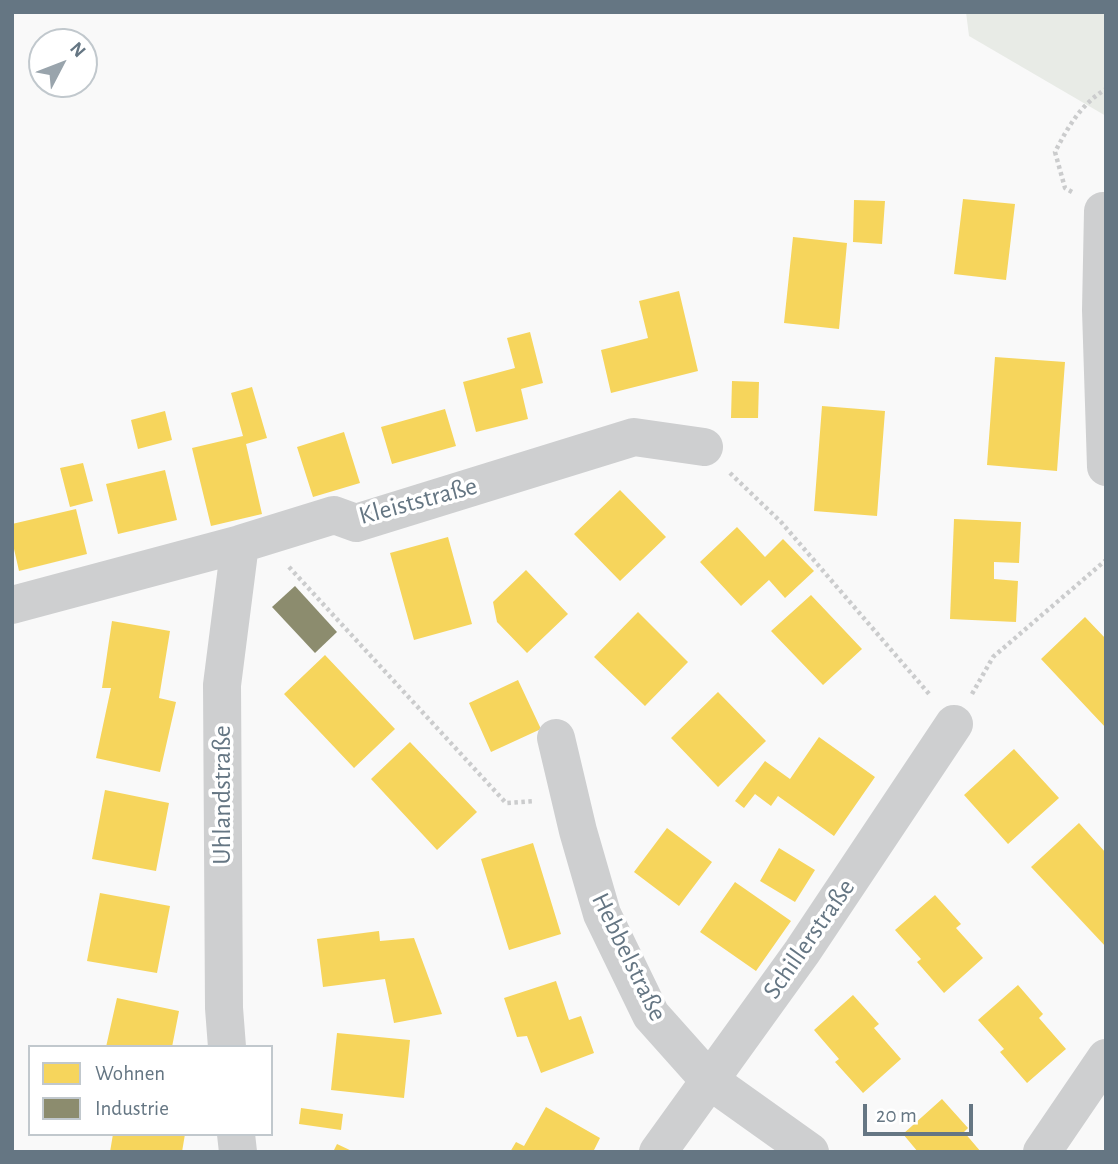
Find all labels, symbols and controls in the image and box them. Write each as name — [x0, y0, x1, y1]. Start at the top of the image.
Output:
north arrow — [28, 28, 98, 98]
text: N — [66, 39, 89, 61]
street label: Kleiststraße — [355, 470, 481, 532]
street label: Uhlandstraße — [206, 725, 238, 865]
street label: Schillerstraße — [756, 873, 862, 1005]
street label: Hebbelstraße — [585, 888, 673, 1026]
legend — [28, 1045, 273, 1136]
text: Wohnen — [95, 1063, 165, 1084]
scale bar — [866, 1090, 976, 1134]
text: Industrie — [95, 1098, 169, 1119]
text: 20 m — [876, 1105, 917, 1126]

